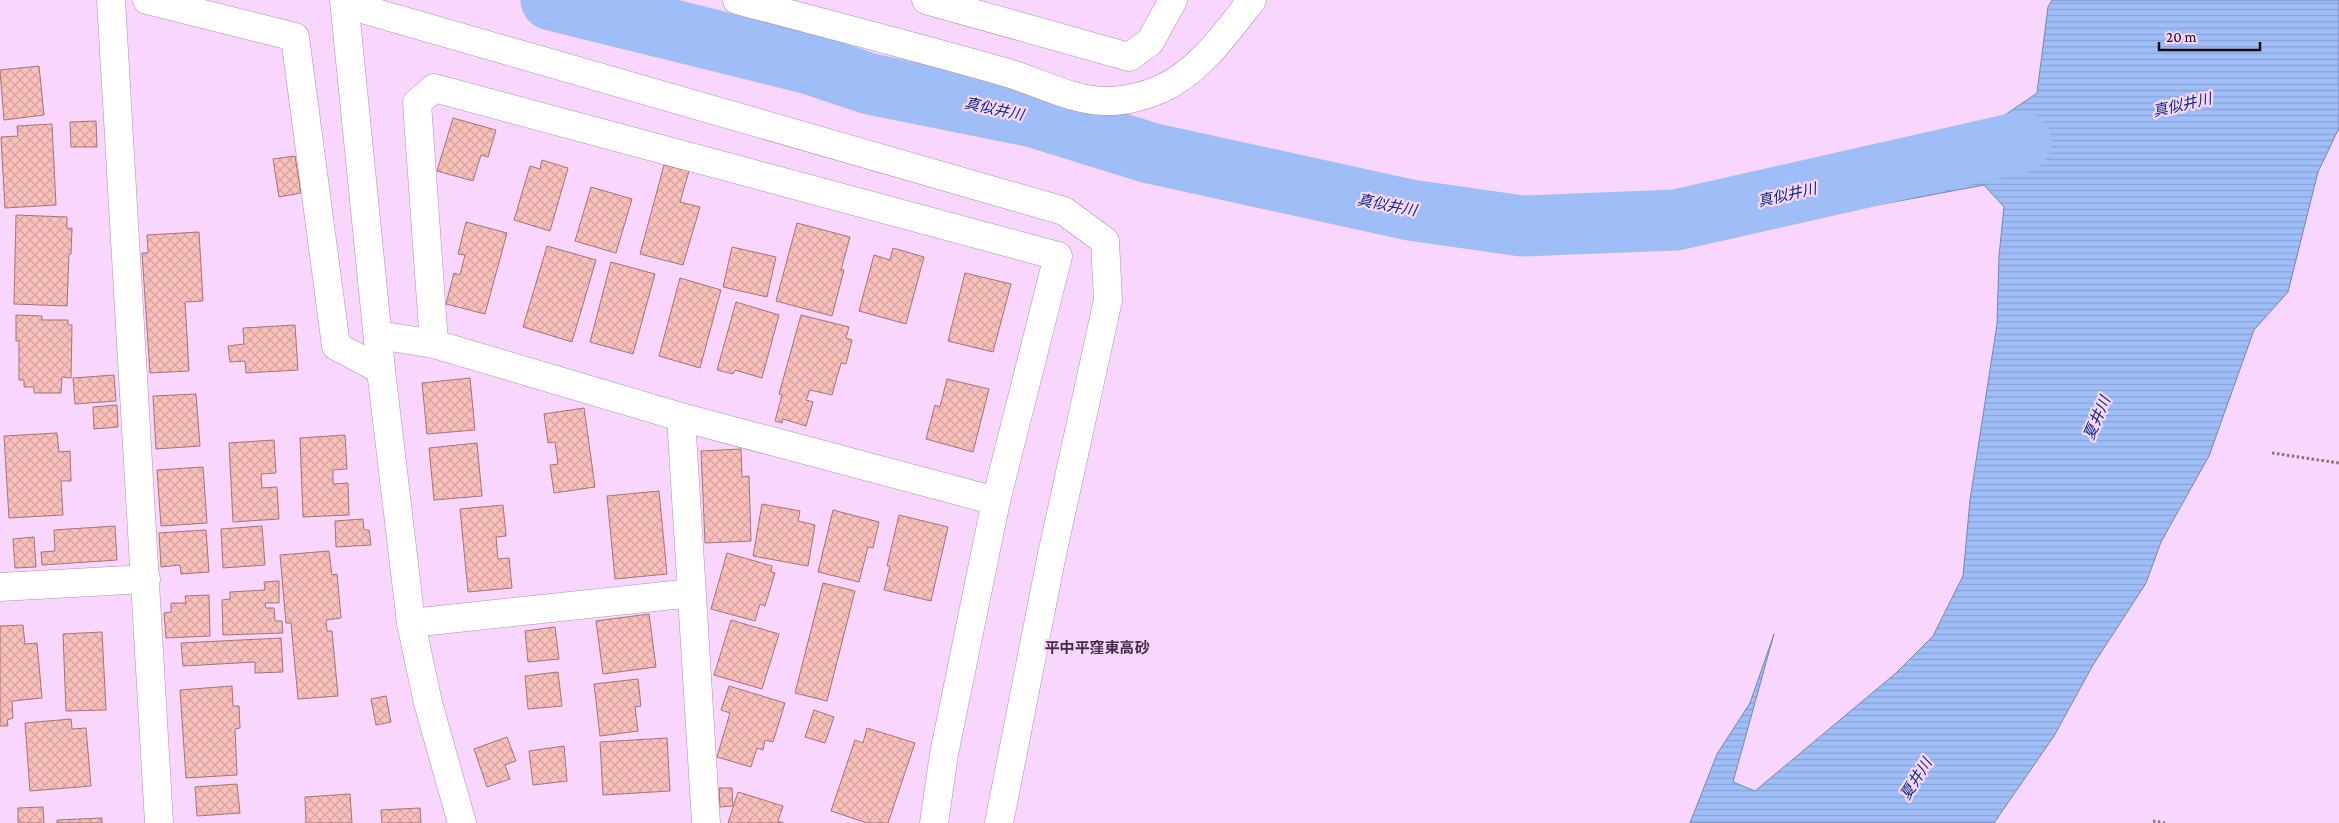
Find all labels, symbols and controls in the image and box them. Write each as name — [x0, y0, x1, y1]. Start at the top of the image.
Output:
scale bar — [2159, 20, 2260, 52]
text: 20 m — [2166, 29, 2197, 45]
water label: 真似井川 — [2151, 90, 2215, 120]
water label: 真似井川 — [963, 95, 1027, 123]
water label: 真似井川 — [1756, 180, 1820, 210]
water label: 真似井川 — [1356, 191, 1420, 219]
water label: 夏井川 — [2081, 392, 2114, 442]
district label: 平中平窪東高砂 — [1044, 640, 1150, 656]
water label: 夏井川 — [1897, 754, 1936, 802]

